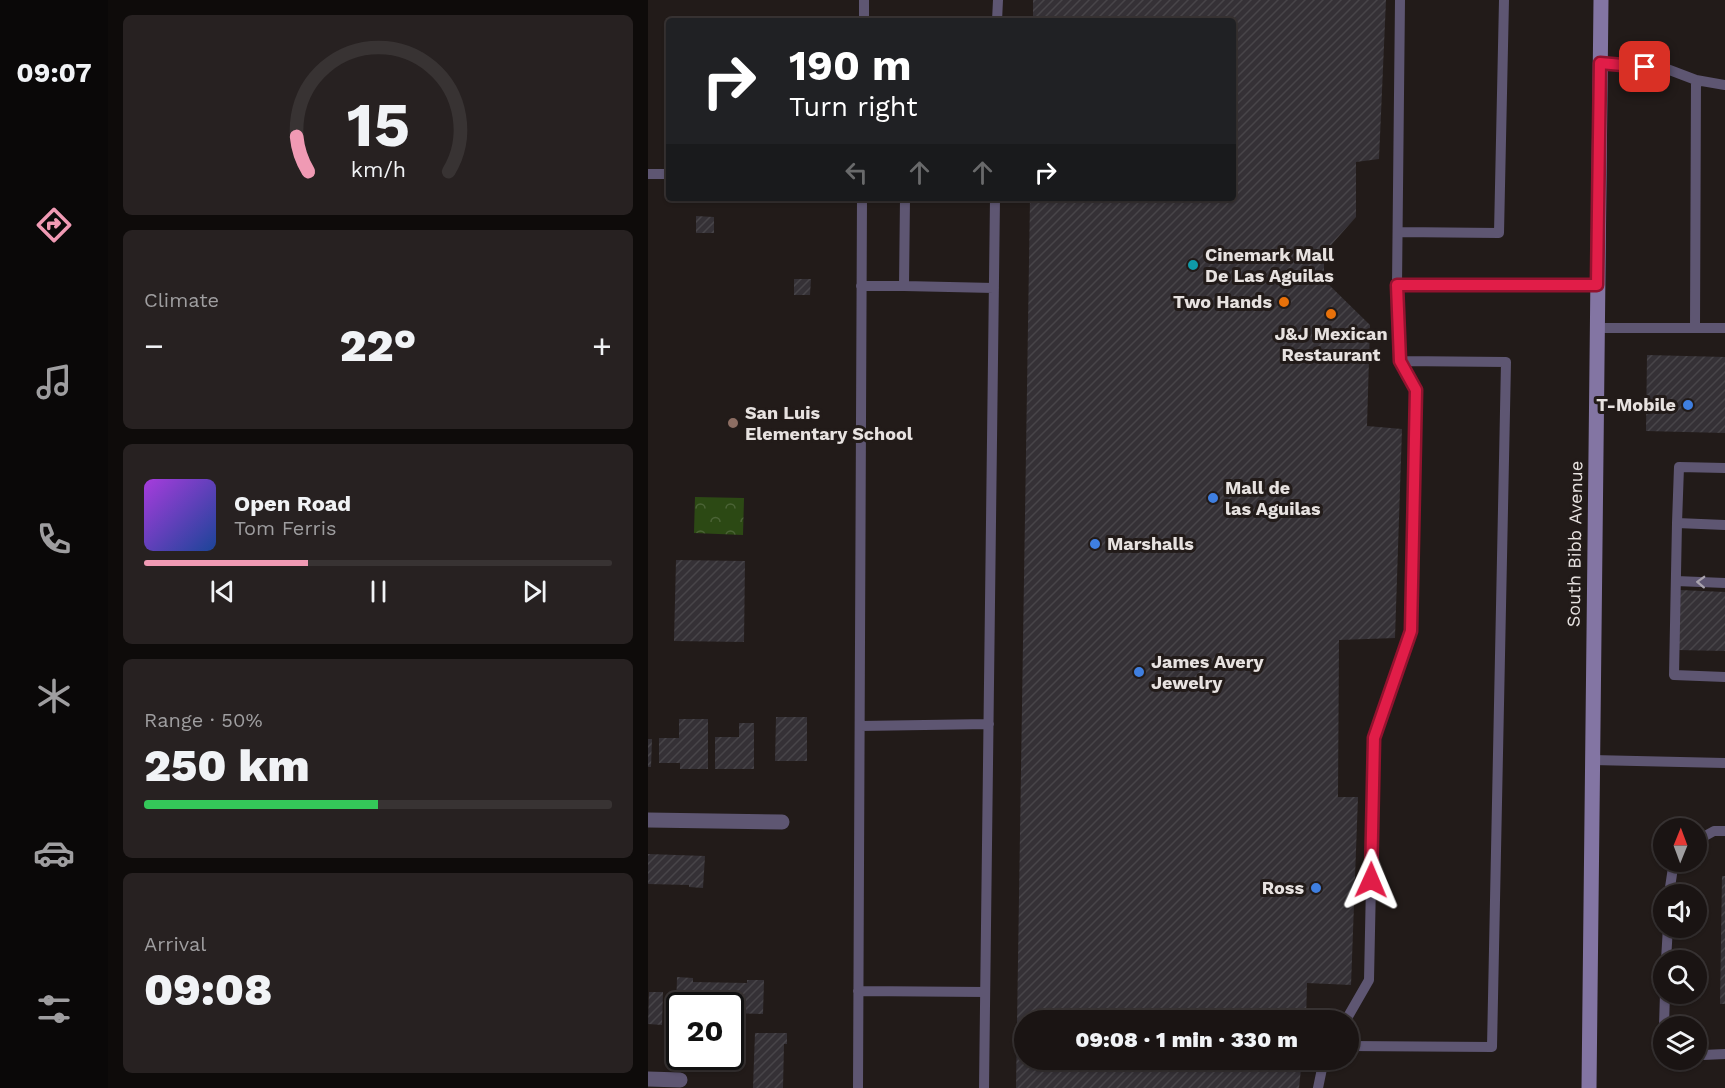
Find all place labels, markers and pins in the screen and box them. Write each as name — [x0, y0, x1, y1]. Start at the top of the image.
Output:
pin — [1619, 41, 1670, 92]
place label: Cinemark Mall De Las Aguilas — [1205, 244, 1334, 286]
marker: Cinemark Mall De Las Aguilas — [1186, 258, 1200, 272]
place label: Two Hands — [1173, 291, 1272, 312]
marker: Two Hands — [1277, 295, 1291, 309]
marker: J&J Mexican Restaurant — [1324, 307, 1338, 321]
place label: J&J Mexican Restaurant — [1274, 323, 1388, 365]
place label: T-Mobile — [1596, 394, 1676, 415]
marker: T-Mobile — [1681, 398, 1695, 412]
place label: San Luis Elementary School — [745, 402, 913, 444]
marker: San Luis Elementary School — [726, 416, 740, 430]
place label: Mall de las Aguilas — [1225, 477, 1321, 519]
marker: Mall de las Aguilas — [1206, 491, 1220, 505]
place label: Marshalls — [1107, 533, 1194, 554]
marker: Marshalls — [1088, 537, 1102, 551]
place label: James Avery Jewelry — [1151, 651, 1265, 693]
marker: James Avery Jewelry — [1132, 665, 1146, 679]
place label: Ross — [1262, 877, 1304, 898]
marker: Ross — [1309, 881, 1323, 895]

